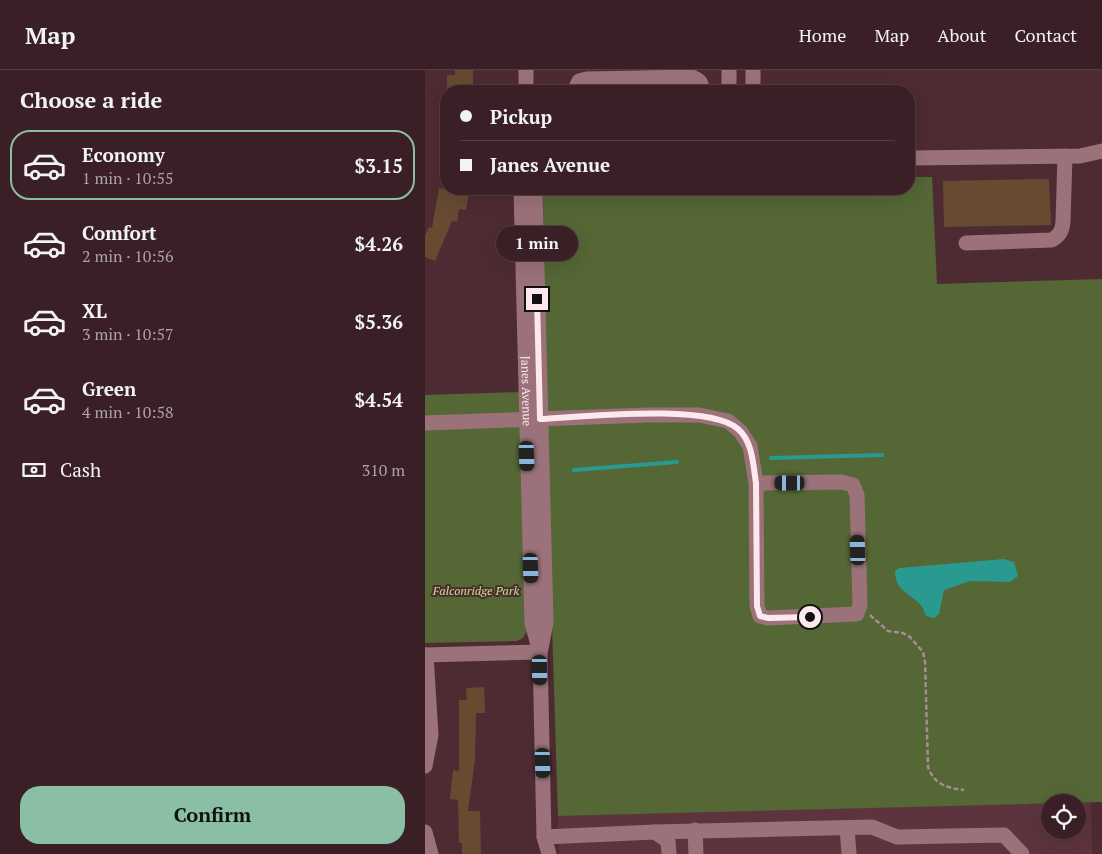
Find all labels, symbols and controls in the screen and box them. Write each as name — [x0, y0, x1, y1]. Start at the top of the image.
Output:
text: Map — [25, 19, 75, 51]
text: Home — [799, 23, 846, 47]
text: Map — [874, 23, 909, 47]
text: About — [937, 23, 986, 47]
text: Contact — [1014, 23, 1077, 47]
text: Choose a ride — [20, 85, 162, 114]
text: Pickup — [490, 104, 552, 129]
text: Economy — [82, 142, 165, 167]
icon: car — [22, 143, 67, 188]
text: Janes Avenue — [490, 152, 610, 177]
text: $3.15 — [354, 153, 403, 178]
text: 1 min · 10:55 — [82, 167, 174, 189]
text: Comfort — [82, 220, 157, 245]
icon: car — [22, 221, 67, 266]
callout: 1 min — [496, 226, 578, 262]
text: $4.26 — [354, 231, 403, 256]
text: 1 min — [515, 232, 559, 254]
text: 2 min · 10:56 — [82, 245, 174, 267]
route end — [526, 288, 548, 310]
text: XL — [82, 298, 107, 323]
icon: car — [22, 299, 67, 344]
text: $5.36 — [354, 309, 403, 334]
text: 3 min · 10:57 — [82, 323, 174, 345]
street label: Janes Avenue — [518, 355, 535, 426]
text: Green — [82, 376, 136, 401]
icon: car — [22, 377, 67, 422]
text: $4.54 — [354, 387, 403, 412]
text: 4 min · 10:58 — [82, 401, 174, 423]
car — [518, 441, 535, 471]
icon: cash — [20, 456, 48, 484]
text: Cash — [60, 457, 101, 482]
text: 310 m — [362, 459, 405, 481]
car — [775, 476, 805, 491]
car — [849, 535, 866, 565]
car — [522, 553, 539, 583]
park label: Falconridge Park — [432, 583, 519, 598]
route start — [799, 606, 821, 628]
car — [532, 655, 547, 685]
car — [534, 748, 551, 778]
button: Confirm — [20, 786, 405, 844]
map controls — [1041, 794, 1086, 839]
button: locate — [1041, 794, 1086, 839]

